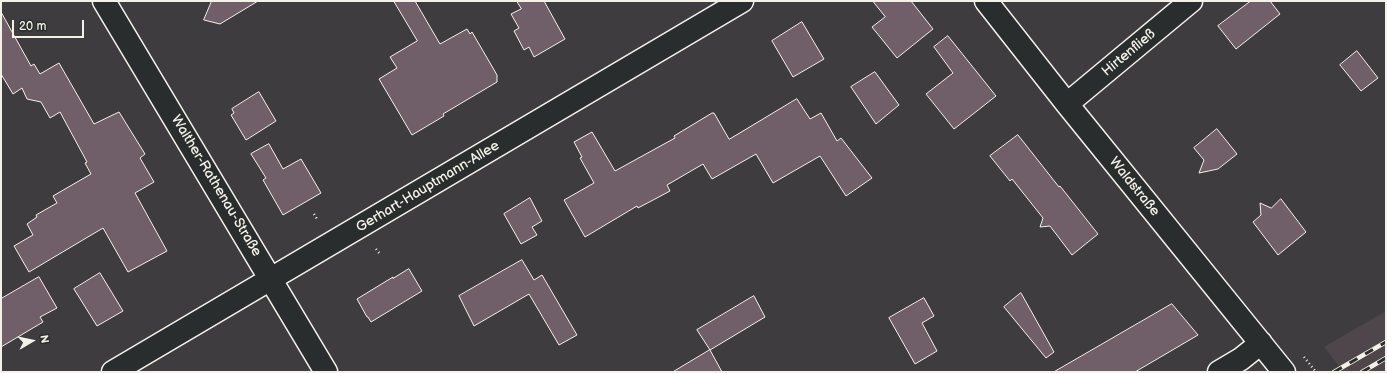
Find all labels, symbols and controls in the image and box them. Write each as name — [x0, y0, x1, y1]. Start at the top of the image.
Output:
scale bar — [14, 12, 86, 38]
text: 20 m — [19, 19, 46, 34]
street label: Hirtenfließ — [1099, 26, 1159, 80]
street label: Walther-Rathenau-Straße — [167, 112, 265, 260]
street label: Gerhart-Hauptmann-Allee — [353, 138, 503, 236]
street label: Waldstraße — [1105, 154, 1163, 220]
north arrow — [12, 321, 52, 361]
text: N — [37, 334, 51, 344]

